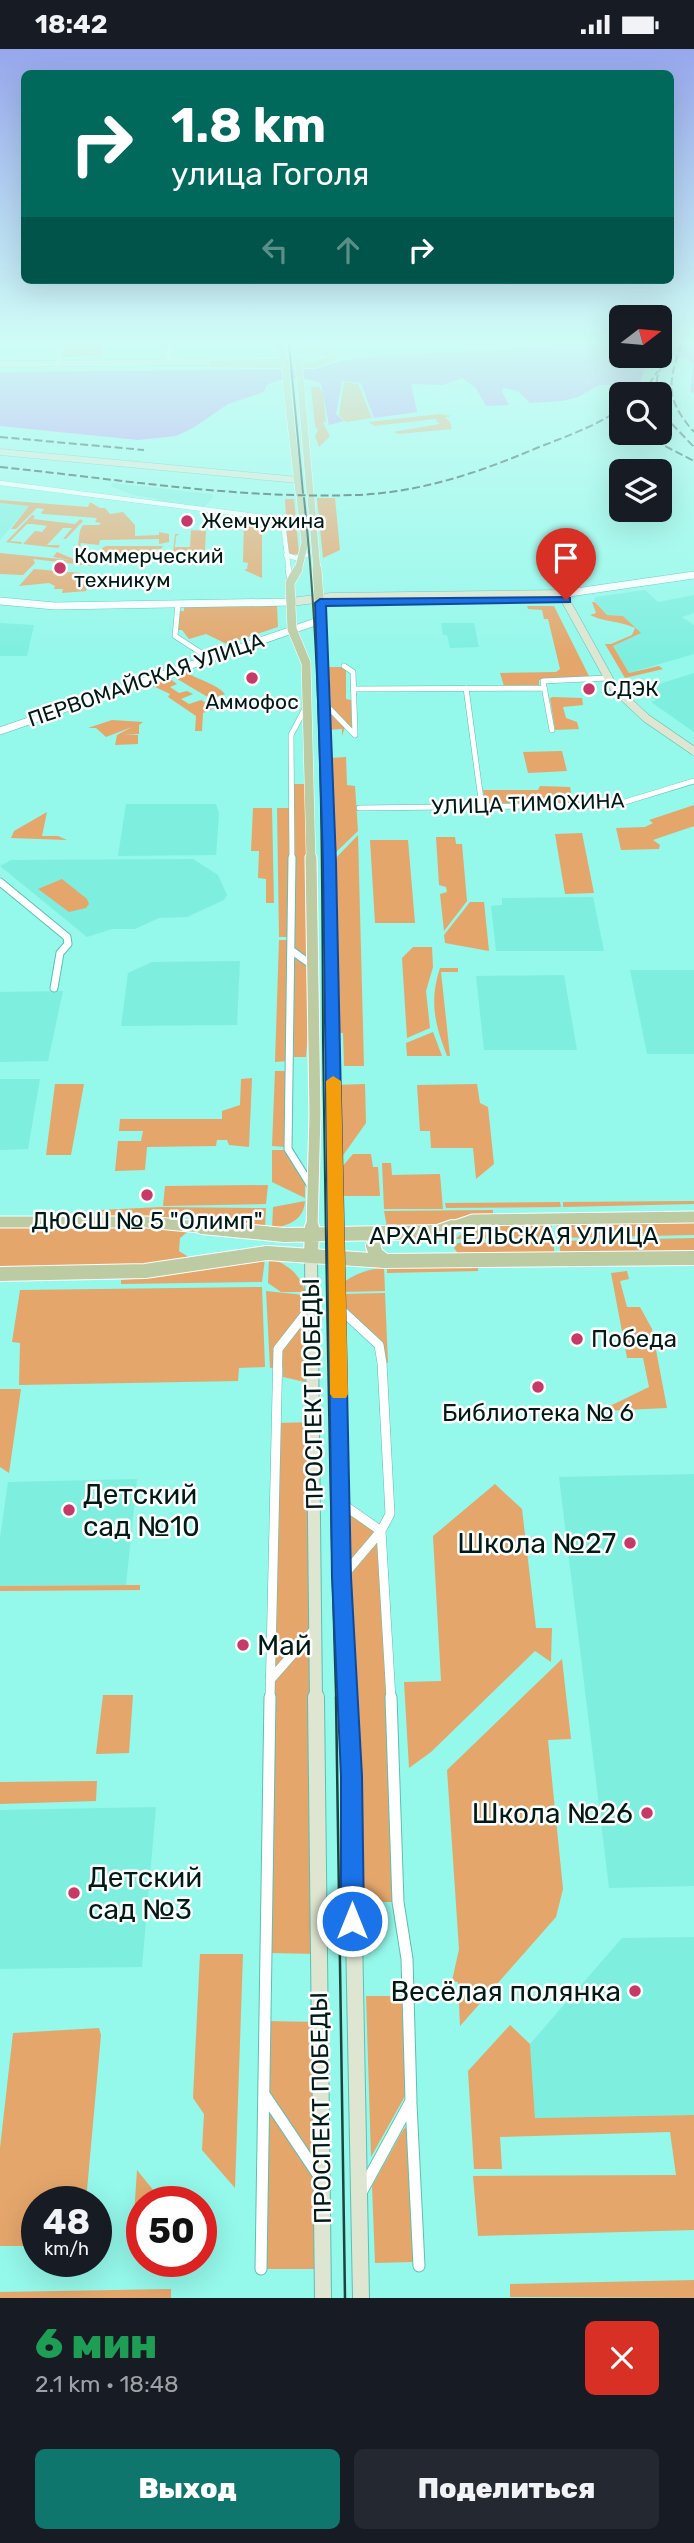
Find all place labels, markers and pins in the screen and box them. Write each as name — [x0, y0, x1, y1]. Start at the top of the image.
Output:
place label: Жемчужина — [201, 508, 325, 533]
marker: Жемчужина — [179, 513, 195, 529]
pin — [536, 528, 596, 600]
place label: Коммерческий техникум — [74, 543, 224, 592]
marker: Коммерческий техникум — [52, 560, 68, 576]
marker: Аммофос — [244, 670, 260, 686]
place label: СДЭК — [603, 676, 659, 701]
marker: СДЭК — [581, 681, 597, 697]
place label: Аммофос — [205, 689, 299, 714]
marker: ДЮСШ № 5 "Олимп" — [139, 1187, 155, 1203]
place label: ДЮСШ № 5 "Олимп" — [31, 1207, 263, 1235]
place label: Победа — [591, 1325, 677, 1353]
marker: Победа — [569, 1331, 585, 1347]
marker: Библиотека № 6 — [530, 1379, 546, 1395]
place label: Библиотека № 6 — [442, 1399, 634, 1427]
place label: Детский сад №10 — [83, 1478, 200, 1543]
marker: Детский сад №10 — [61, 1502, 77, 1518]
place label: Школа №27 — [457, 1527, 616, 1560]
marker: Школа №27 — [622, 1535, 638, 1551]
place label: Май — [257, 1629, 312, 1662]
marker: Май — [235, 1637, 251, 1653]
place label: Школа №26 — [472, 1797, 633, 1830]
marker: Школа №26 — [639, 1805, 655, 1821]
place label: Детский сад №3 — [88, 1861, 202, 1926]
marker: Детский сад №3 — [66, 1885, 82, 1901]
place label: Весёлая полянка — [390, 1975, 621, 2008]
marker: Весёлая полянка — [627, 1983, 643, 1999]

